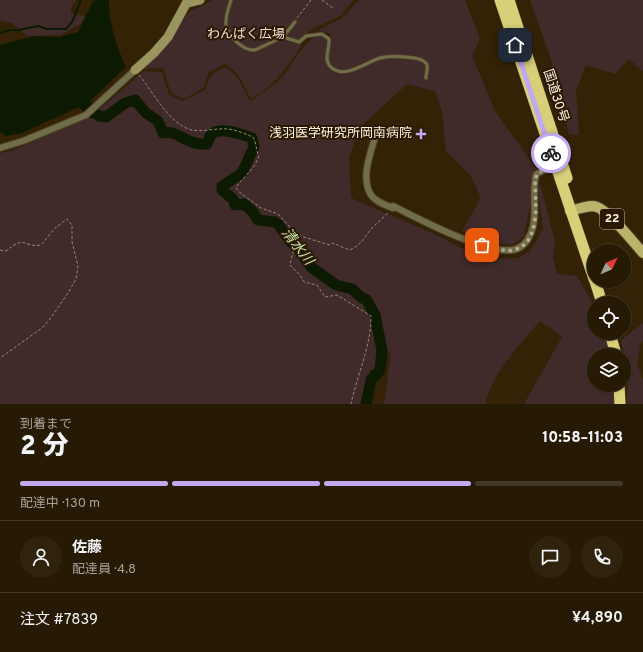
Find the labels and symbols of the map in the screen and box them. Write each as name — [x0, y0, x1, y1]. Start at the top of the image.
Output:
park label: わんぱく広場 — [207, 27, 285, 43]
pin — [498, 28, 532, 62]
street label: 国道30号 — [539, 67, 571, 125]
place label: 浅羽医学研究所岡南病院 — [269, 125, 412, 142]
marker: 浅羽医学研究所岡南病院 — [415, 128, 427, 140]
courier — [531, 133, 571, 173]
road number: 22 — [600, 209, 624, 229]
water label: 清水川 — [277, 225, 318, 270]
pin — [465, 228, 499, 262]
north arrow — [587, 244, 631, 288]

